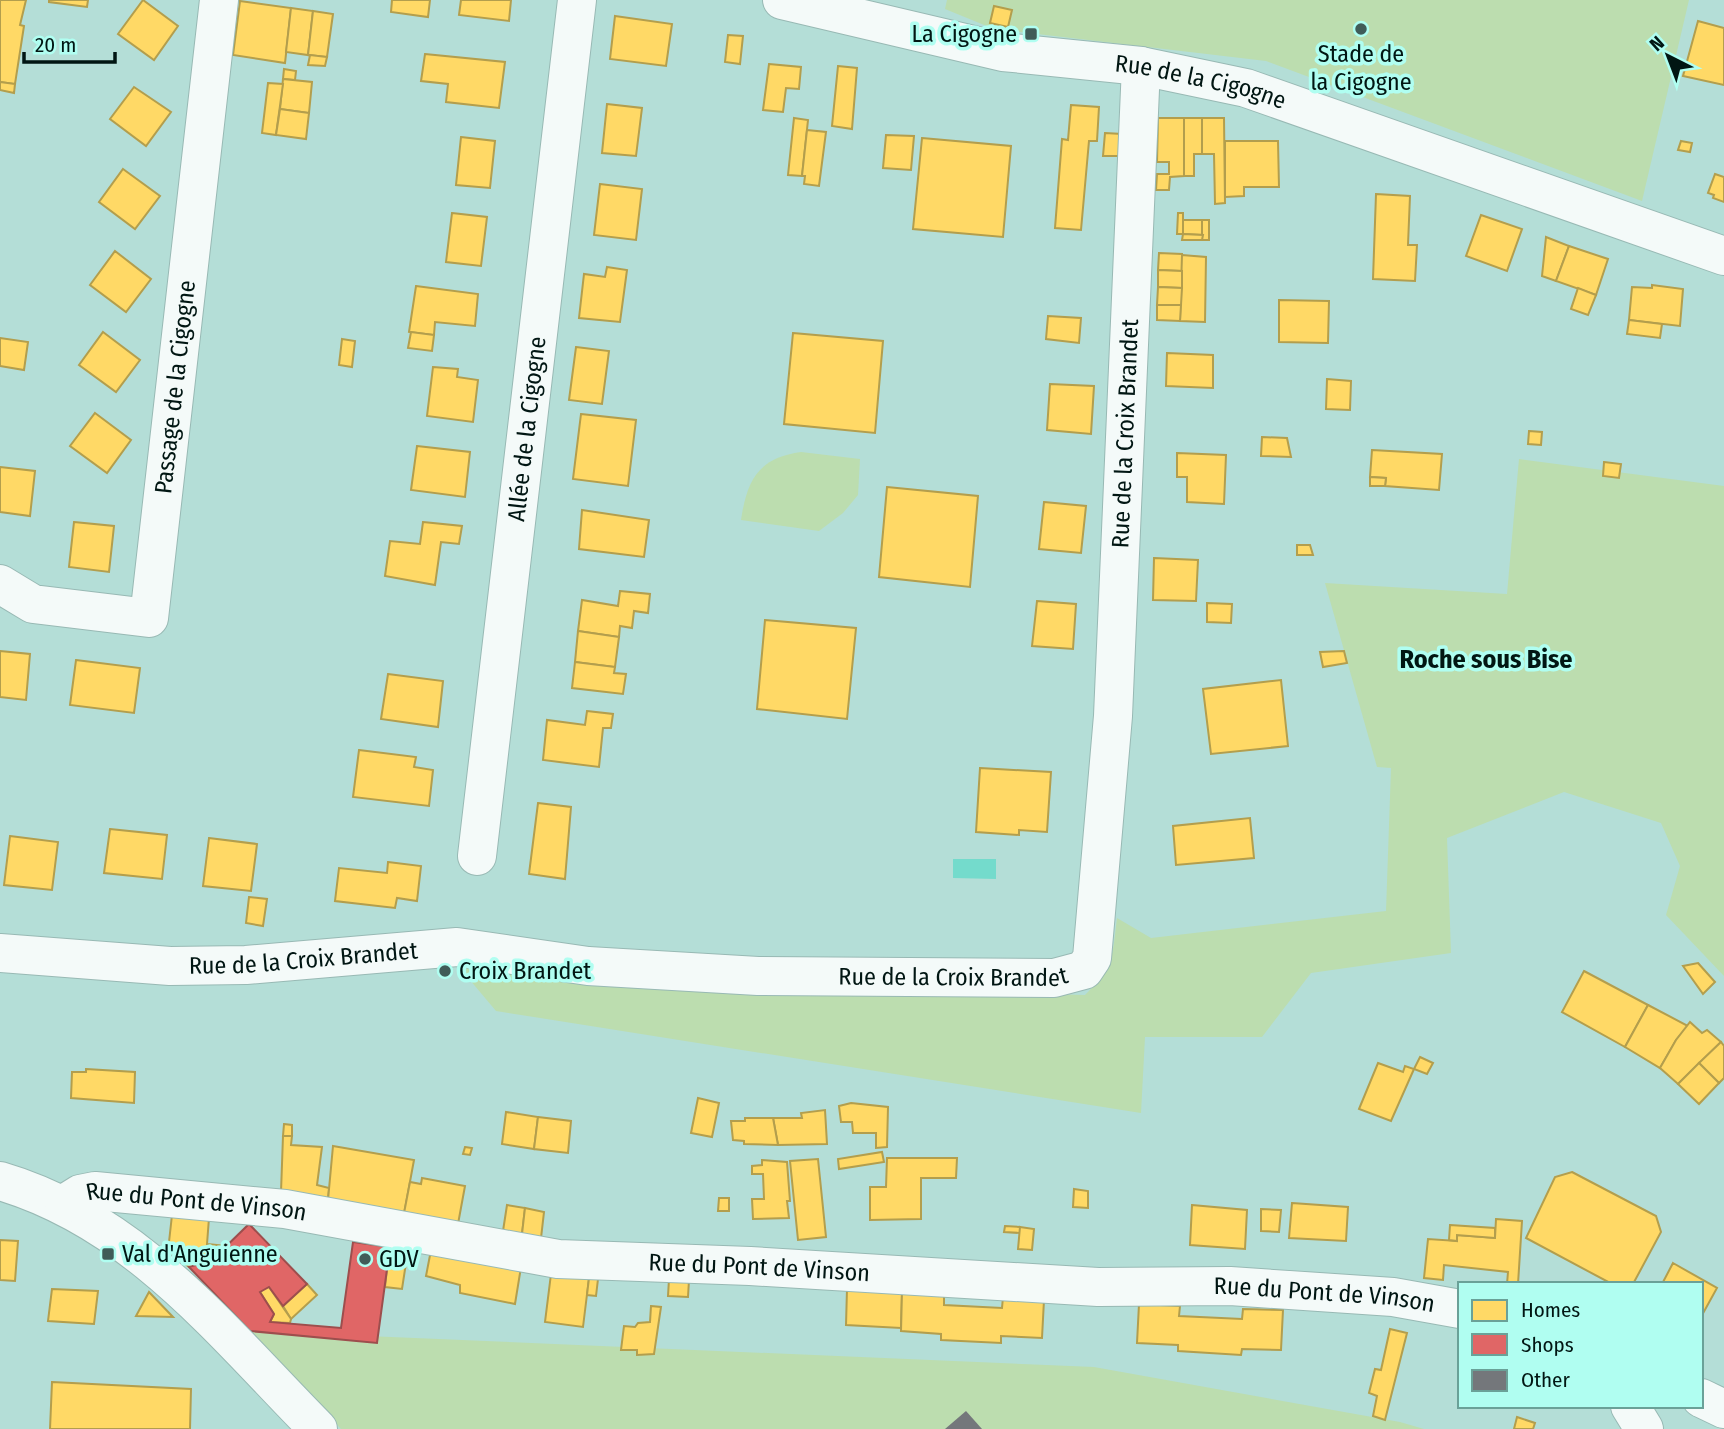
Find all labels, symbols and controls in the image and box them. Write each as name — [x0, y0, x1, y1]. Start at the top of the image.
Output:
place label: La Cigogne — [912, 20, 1017, 48]
scale bar — [24, 21, 116, 65]
marker: Stade de la Cigogne — [1353, 21, 1369, 37]
north arrow — [1633, 21, 1703, 91]
marker: La Cigogne — [1023, 26, 1039, 42]
text: N — [1645, 31, 1669, 56]
text: 20 m — [35, 32, 76, 58]
place label: Stade de la Cigogne — [1310, 40, 1412, 96]
street label: Rue de la Cigogne — [1114, 49, 1290, 115]
street label: Passage de la Cigogne — [149, 279, 201, 495]
street label: Rue de la Croix Brandet — [1106, 318, 1144, 549]
street label: Allée de la Cigogne — [502, 335, 552, 523]
district label: Roche sous Bise — [1399, 644, 1573, 675]
street label: Rue de la Croix Brandet — [189, 936, 419, 980]
place label: Croix Brandet — [459, 957, 591, 985]
street label: Rue de la Croix Brandet — [838, 961, 1071, 992]
marker: Croix Brandet — [437, 963, 453, 979]
street label: Rue du Pont de Vinson — [83, 1176, 309, 1227]
place label: Val d'Anguienne — [122, 1240, 278, 1268]
place label: GDV — [379, 1245, 420, 1273]
marker: Val d'Anguienne — [100, 1246, 116, 1262]
street label: Rue du Pont de Vinson — [648, 1248, 871, 1287]
marker: GDV — [357, 1251, 373, 1267]
street label: Rue du Pont de Vinson — [1214, 1272, 1437, 1318]
legend — [1458, 1282, 1703, 1408]
text: Homes — [1521, 1297, 1580, 1323]
text: Shops — [1521, 1332, 1574, 1358]
text: Other — [1521, 1367, 1570, 1393]

